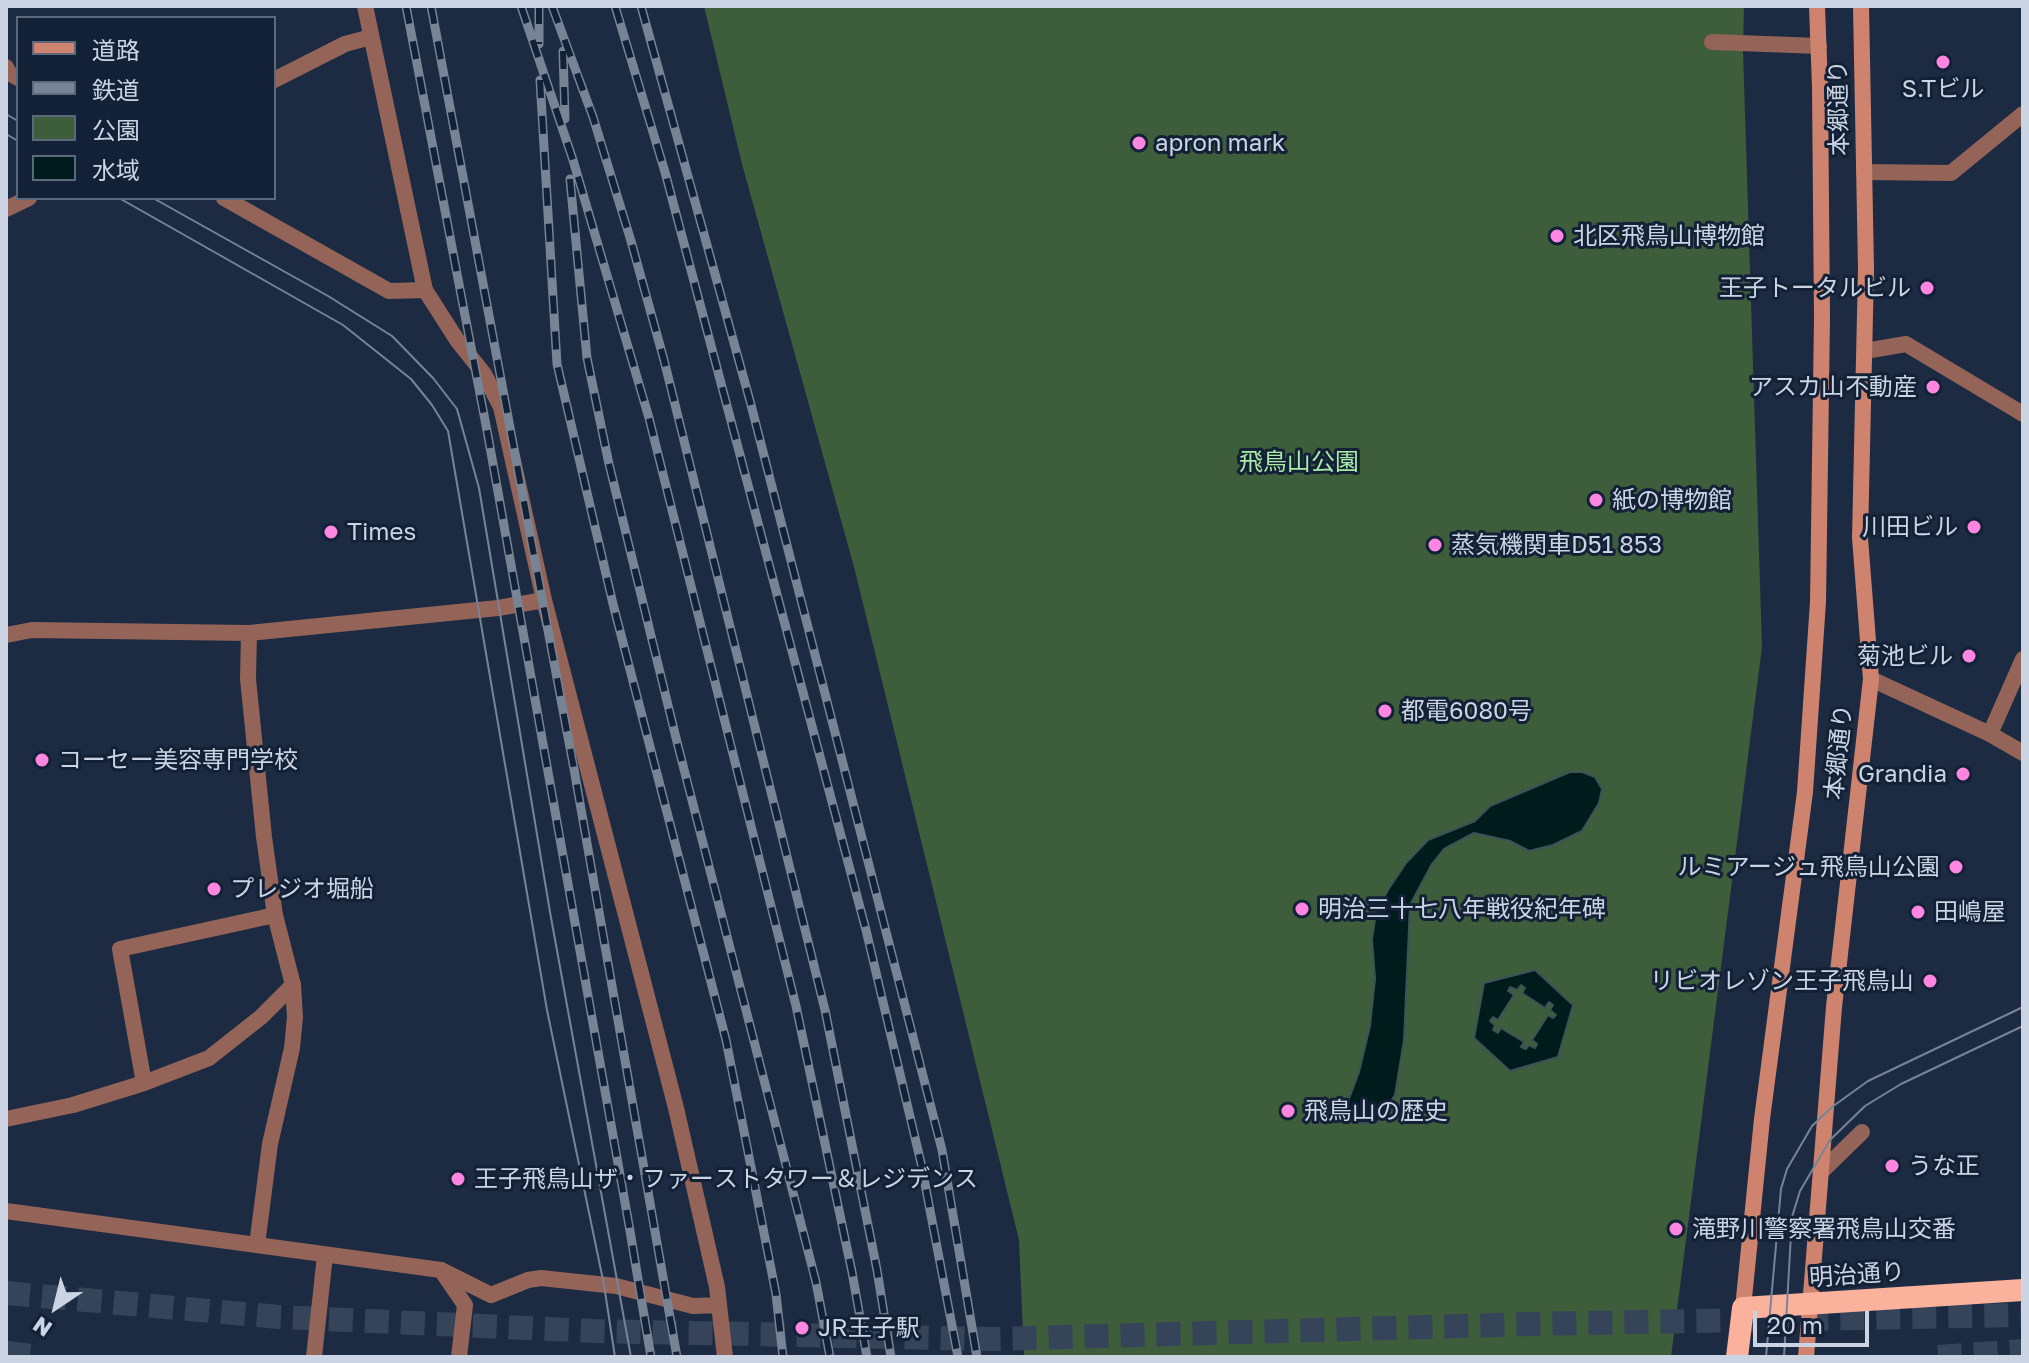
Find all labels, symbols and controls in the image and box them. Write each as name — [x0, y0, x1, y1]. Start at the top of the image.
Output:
legend — [16, 16, 276, 200]
text: 道路 — [92, 35, 140, 64]
marker: S.Tビル — [1934, 53, 1952, 71]
street label: 本郷通り — [1824, 60, 1854, 156]
text: 鉄道 — [92, 75, 140, 104]
place label: S.Tビル — [1902, 75, 1984, 103]
text: 公園 — [92, 115, 140, 144]
place label: apron mark — [1155, 129, 1285, 157]
marker: apron mark — [1130, 134, 1148, 152]
text: 水域 — [92, 155, 140, 184]
place label: 北区飛鳥山博物館 — [1573, 222, 1765, 250]
marker: 北区飛鳥山博物館 — [1548, 227, 1566, 245]
place label: 王子トータルビル — [1719, 274, 1911, 302]
marker: 王子トータルビル — [1918, 279, 1936, 297]
place label: アスカ山不動産 — [1749, 373, 1917, 401]
marker: アスカ山不動産 — [1924, 378, 1942, 396]
park label: 飛鳥山公園 — [1239, 448, 1359, 476]
place label: 紙の博物館 — [1612, 486, 1732, 514]
marker: 紙の博物館 — [1587, 491, 1605, 509]
place label: 川田ビル — [1862, 513, 1958, 541]
place label: Times — [347, 518, 416, 546]
marker: 川田ビル — [1965, 518, 1983, 536]
marker: Times — [322, 523, 340, 541]
place label: 蒸気機関車D51 853 — [1451, 531, 1662, 559]
marker: 蒸気機関車D51 853 — [1426, 536, 1444, 554]
place label: 菊池ビル — [1857, 642, 1953, 670]
marker: 菊池ビル — [1960, 647, 1978, 665]
place label: 都電6080号 — [1401, 697, 1532, 725]
marker: 都電6080号 — [1376, 702, 1394, 720]
street label: 本郷通り — [1820, 703, 1858, 801]
place label: コーセー美容専門学校 — [58, 746, 298, 774]
marker: コーセー美容専門学校 — [33, 751, 51, 769]
place label: Grandia — [1858, 760, 1947, 788]
marker: Grandia — [1954, 765, 1972, 783]
place label: ルミアージュ飛鳥山公園 — [1677, 853, 1940, 881]
marker: ルミアージュ飛鳥山公園 — [1947, 858, 1965, 876]
place label: プレジオ堀船 — [230, 875, 374, 903]
marker: プレジオ堀船 — [205, 880, 223, 898]
place label: 明治三十七八年戦役紀年碑 — [1318, 895, 1606, 923]
place label: 田嶋屋 — [1934, 898, 2006, 926]
marker: 明治三十七八年戦役紀年碑 — [1293, 900, 1311, 918]
marker: 田嶋屋 — [1909, 903, 1927, 921]
place label: リビオレゾン王子飛鳥山 — [1650, 967, 1914, 995]
marker: リビオレゾン王子飛鳥山 — [1921, 972, 1939, 990]
place label: 飛鳥山の歴史 — [1304, 1097, 1448, 1125]
marker: 飛鳥山の歴史 — [1279, 1102, 1297, 1120]
place label: うな正 — [1908, 1152, 1980, 1180]
marker: うな正 — [1883, 1157, 1901, 1175]
place label: 王子飛鳥山ザ・ファーストタワー＆レジデンス — [474, 1165, 978, 1193]
marker: 王子飛鳥山ザ・ファーストタワー＆レジデンス — [449, 1170, 467, 1188]
place label: 滝野川警察署飛鳥山交番 — [1692, 1215, 1956, 1243]
marker: 滝野川警察署飛鳥山交番 — [1667, 1220, 1685, 1238]
street label: 明治通り — [1808, 1257, 1906, 1293]
north arrow — [16, 1267, 96, 1347]
scale bar — [1757, 1295, 1873, 1345]
text: 20 m — [1767, 1310, 1823, 1339]
text: N — [27, 1311, 57, 1343]
place label: JR王子駅 — [818, 1314, 920, 1342]
marker: JR王子駅 — [793, 1319, 811, 1337]

